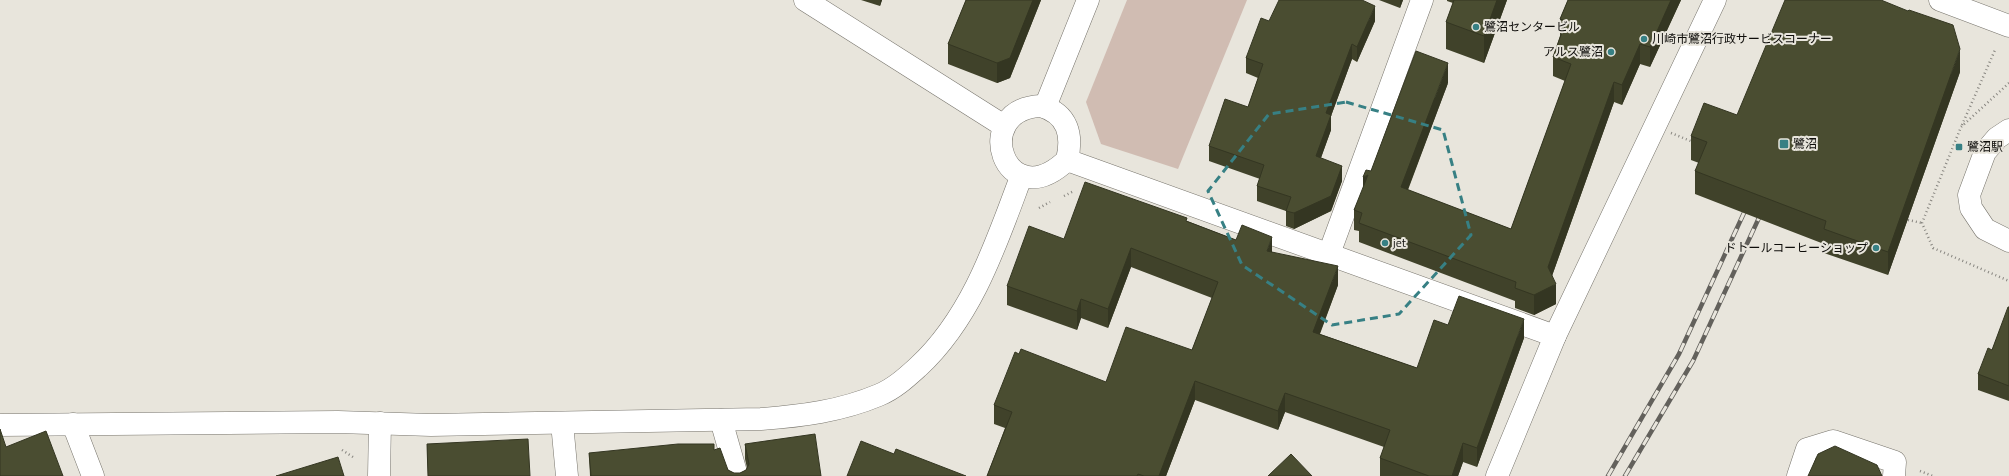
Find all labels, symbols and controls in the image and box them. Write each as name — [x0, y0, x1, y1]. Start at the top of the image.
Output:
place label: 鷺沼センタービル — [1484, 17, 1580, 36]
marker: 鷺沼センタービル — [1471, 22, 1481, 32]
place label: 川崎市鷺沼行政サービスコーナー — [1652, 29, 1832, 48]
marker: 川崎市鷺沼行政サービスコーナー — [1639, 34, 1649, 44]
place label: アルス鷺沼 — [1543, 42, 1603, 61]
marker: アルス鷺沼 — [1606, 47, 1616, 57]
place label: 鷺沼 — [1793, 134, 1817, 153]
place label: 鷺沼駅 — [1967, 137, 2003, 156]
marker: 鷺沼 — [1778, 138, 1790, 150]
marker: 鷺沼駅 — [1954, 142, 1964, 152]
place label: jet — [1392, 233, 1407, 252]
marker: jet — [1380, 238, 1390, 248]
place label: ドトールコーヒーショップ — [1724, 238, 1868, 257]
marker: ドトールコーヒーショップ — [1871, 243, 1881, 253]

